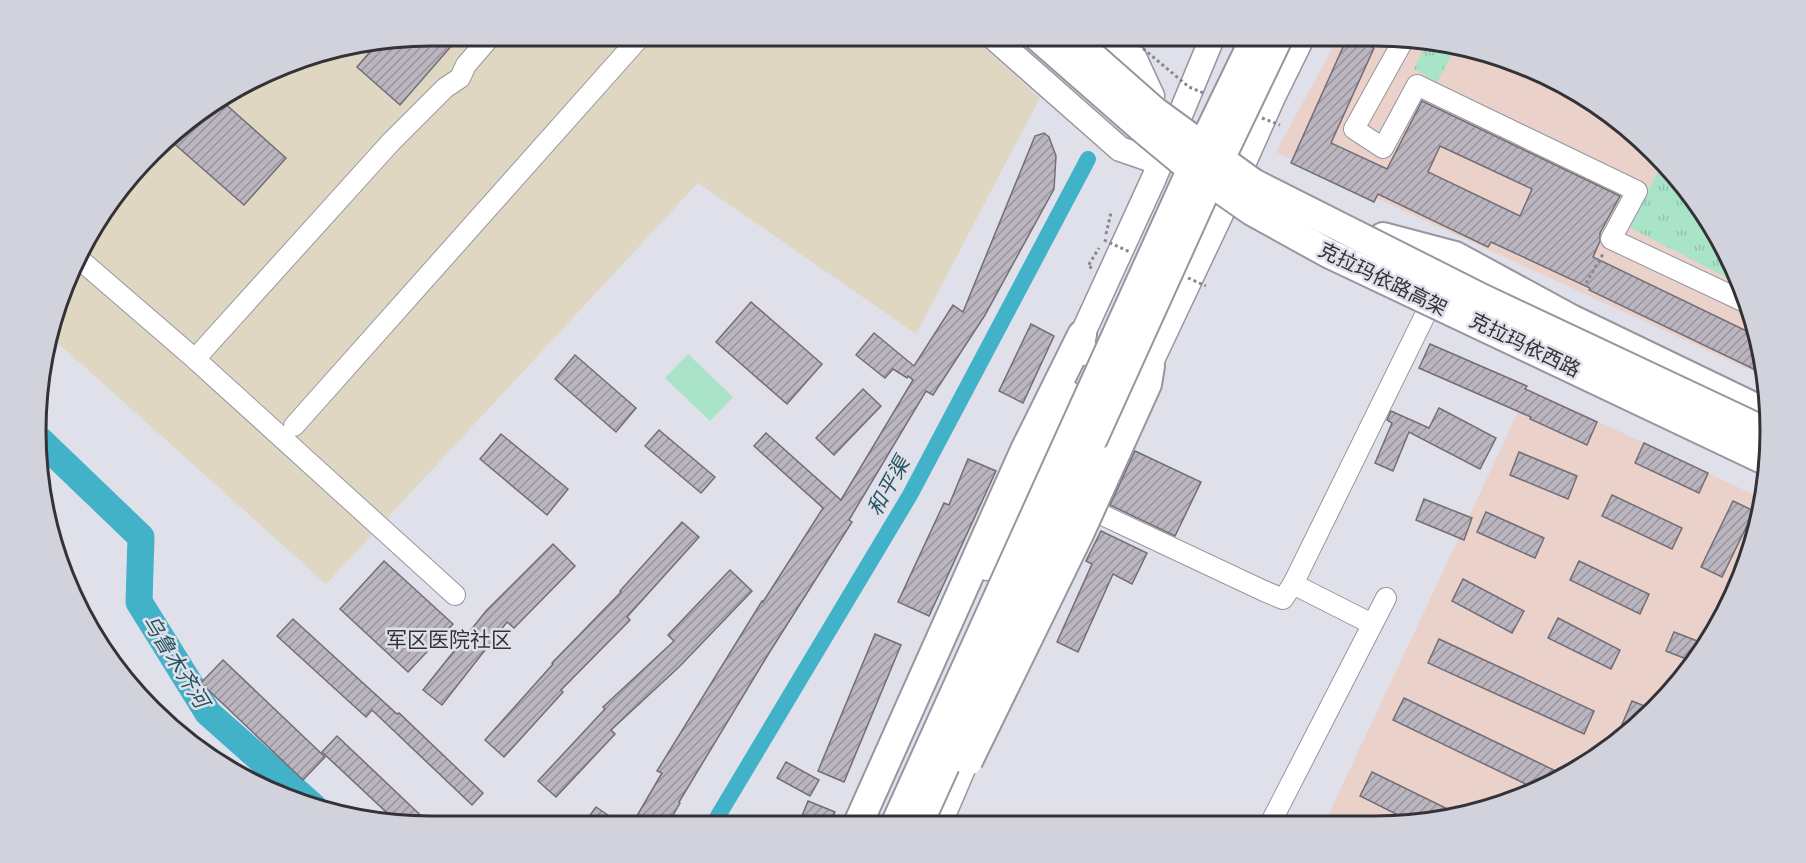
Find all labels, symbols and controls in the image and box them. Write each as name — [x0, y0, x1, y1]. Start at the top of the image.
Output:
street label: 克拉玛依路高架 — [1314, 237, 1452, 321]
street label: 克拉玛依西路 — [1465, 307, 1585, 383]
water label: 和平渠 — [861, 449, 917, 520]
water label: 乌鲁木齐河 — [137, 609, 217, 716]
district label: 军区医院社区 — [386, 626, 512, 653]

